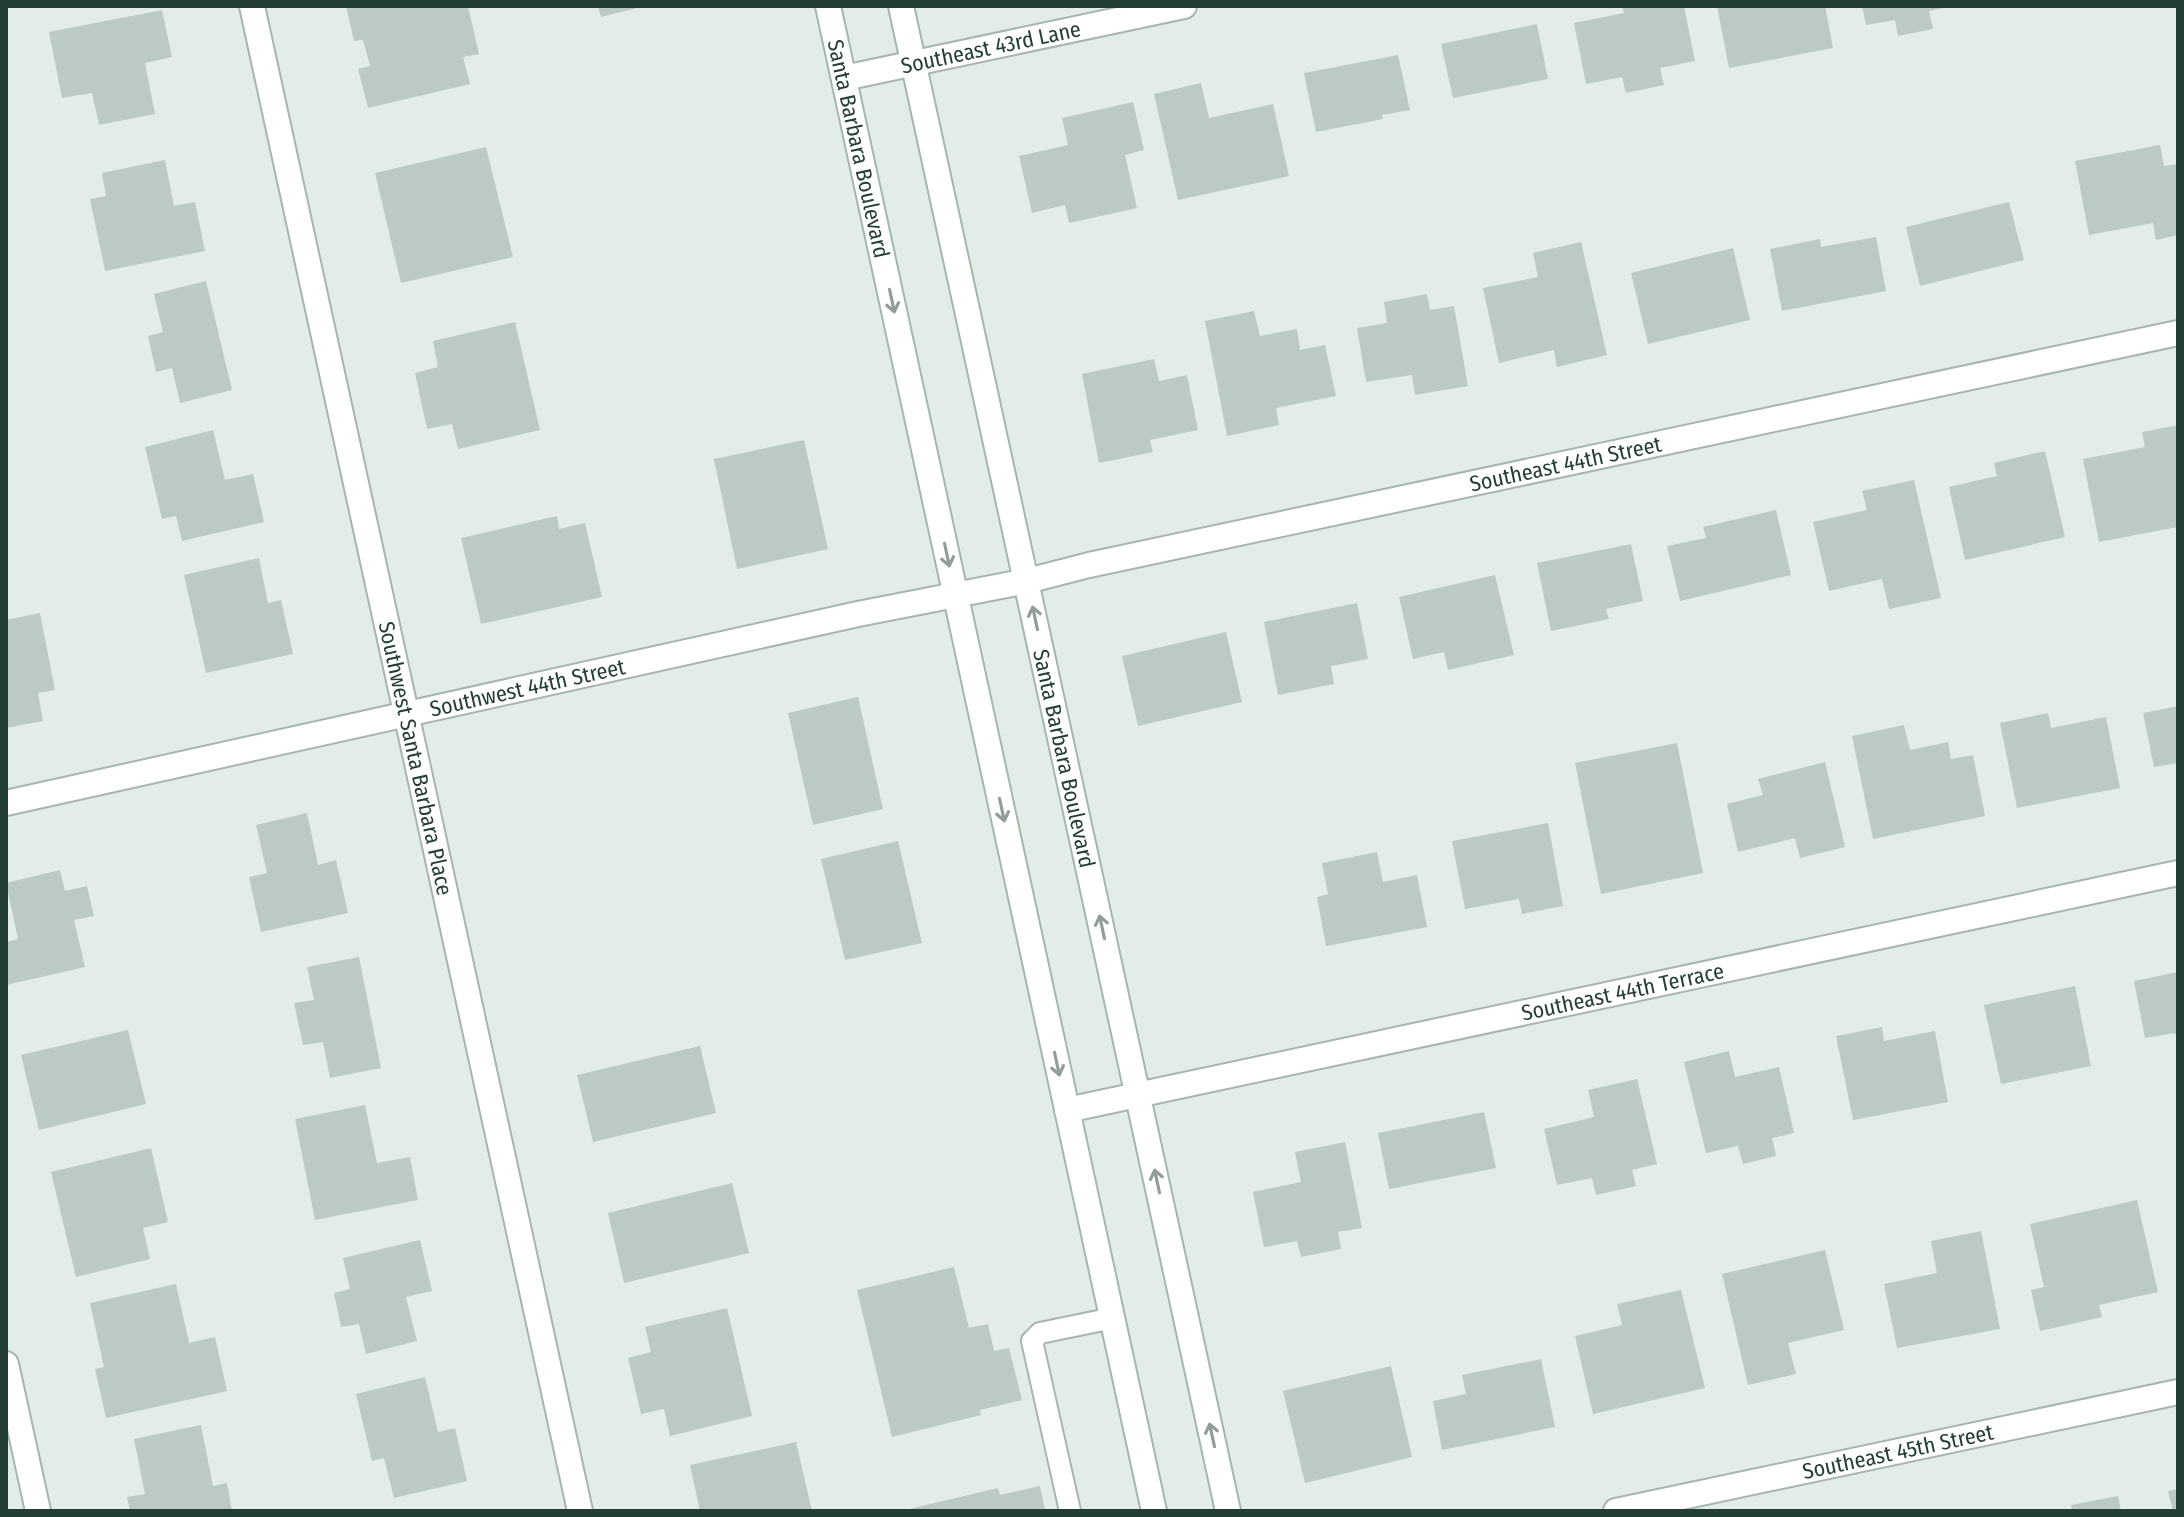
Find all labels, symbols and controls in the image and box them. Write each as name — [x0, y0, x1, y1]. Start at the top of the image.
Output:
street label: Southeast 43rd Lane — [898, 15, 1083, 80]
street label: Santa Barbara Boulevard — [822, 37, 895, 261]
one-way arrow — [885, 288, 900, 314]
street label: Southeast 44th Street — [1467, 430, 1665, 498]
one-way arrow — [940, 542, 955, 568]
one-way arrow — [1027, 605, 1042, 631]
street label: Southwest Santa Barbara Place — [373, 619, 458, 898]
street label: Santa Barbara Boulevard — [1027, 647, 1101, 870]
street label: Southwest 44th Street — [427, 653, 628, 723]
one-way arrow — [995, 796, 1010, 822]
one-way arrow — [1094, 914, 1109, 940]
street label: Southeast 44th Terrace — [1519, 957, 1726, 1027]
one-way arrow — [1050, 1050, 1065, 1076]
one-way arrow — [1149, 1168, 1164, 1194]
street label: Southeast 45th Street — [1800, 1418, 1997, 1485]
one-way arrow — [1204, 1422, 1219, 1448]

